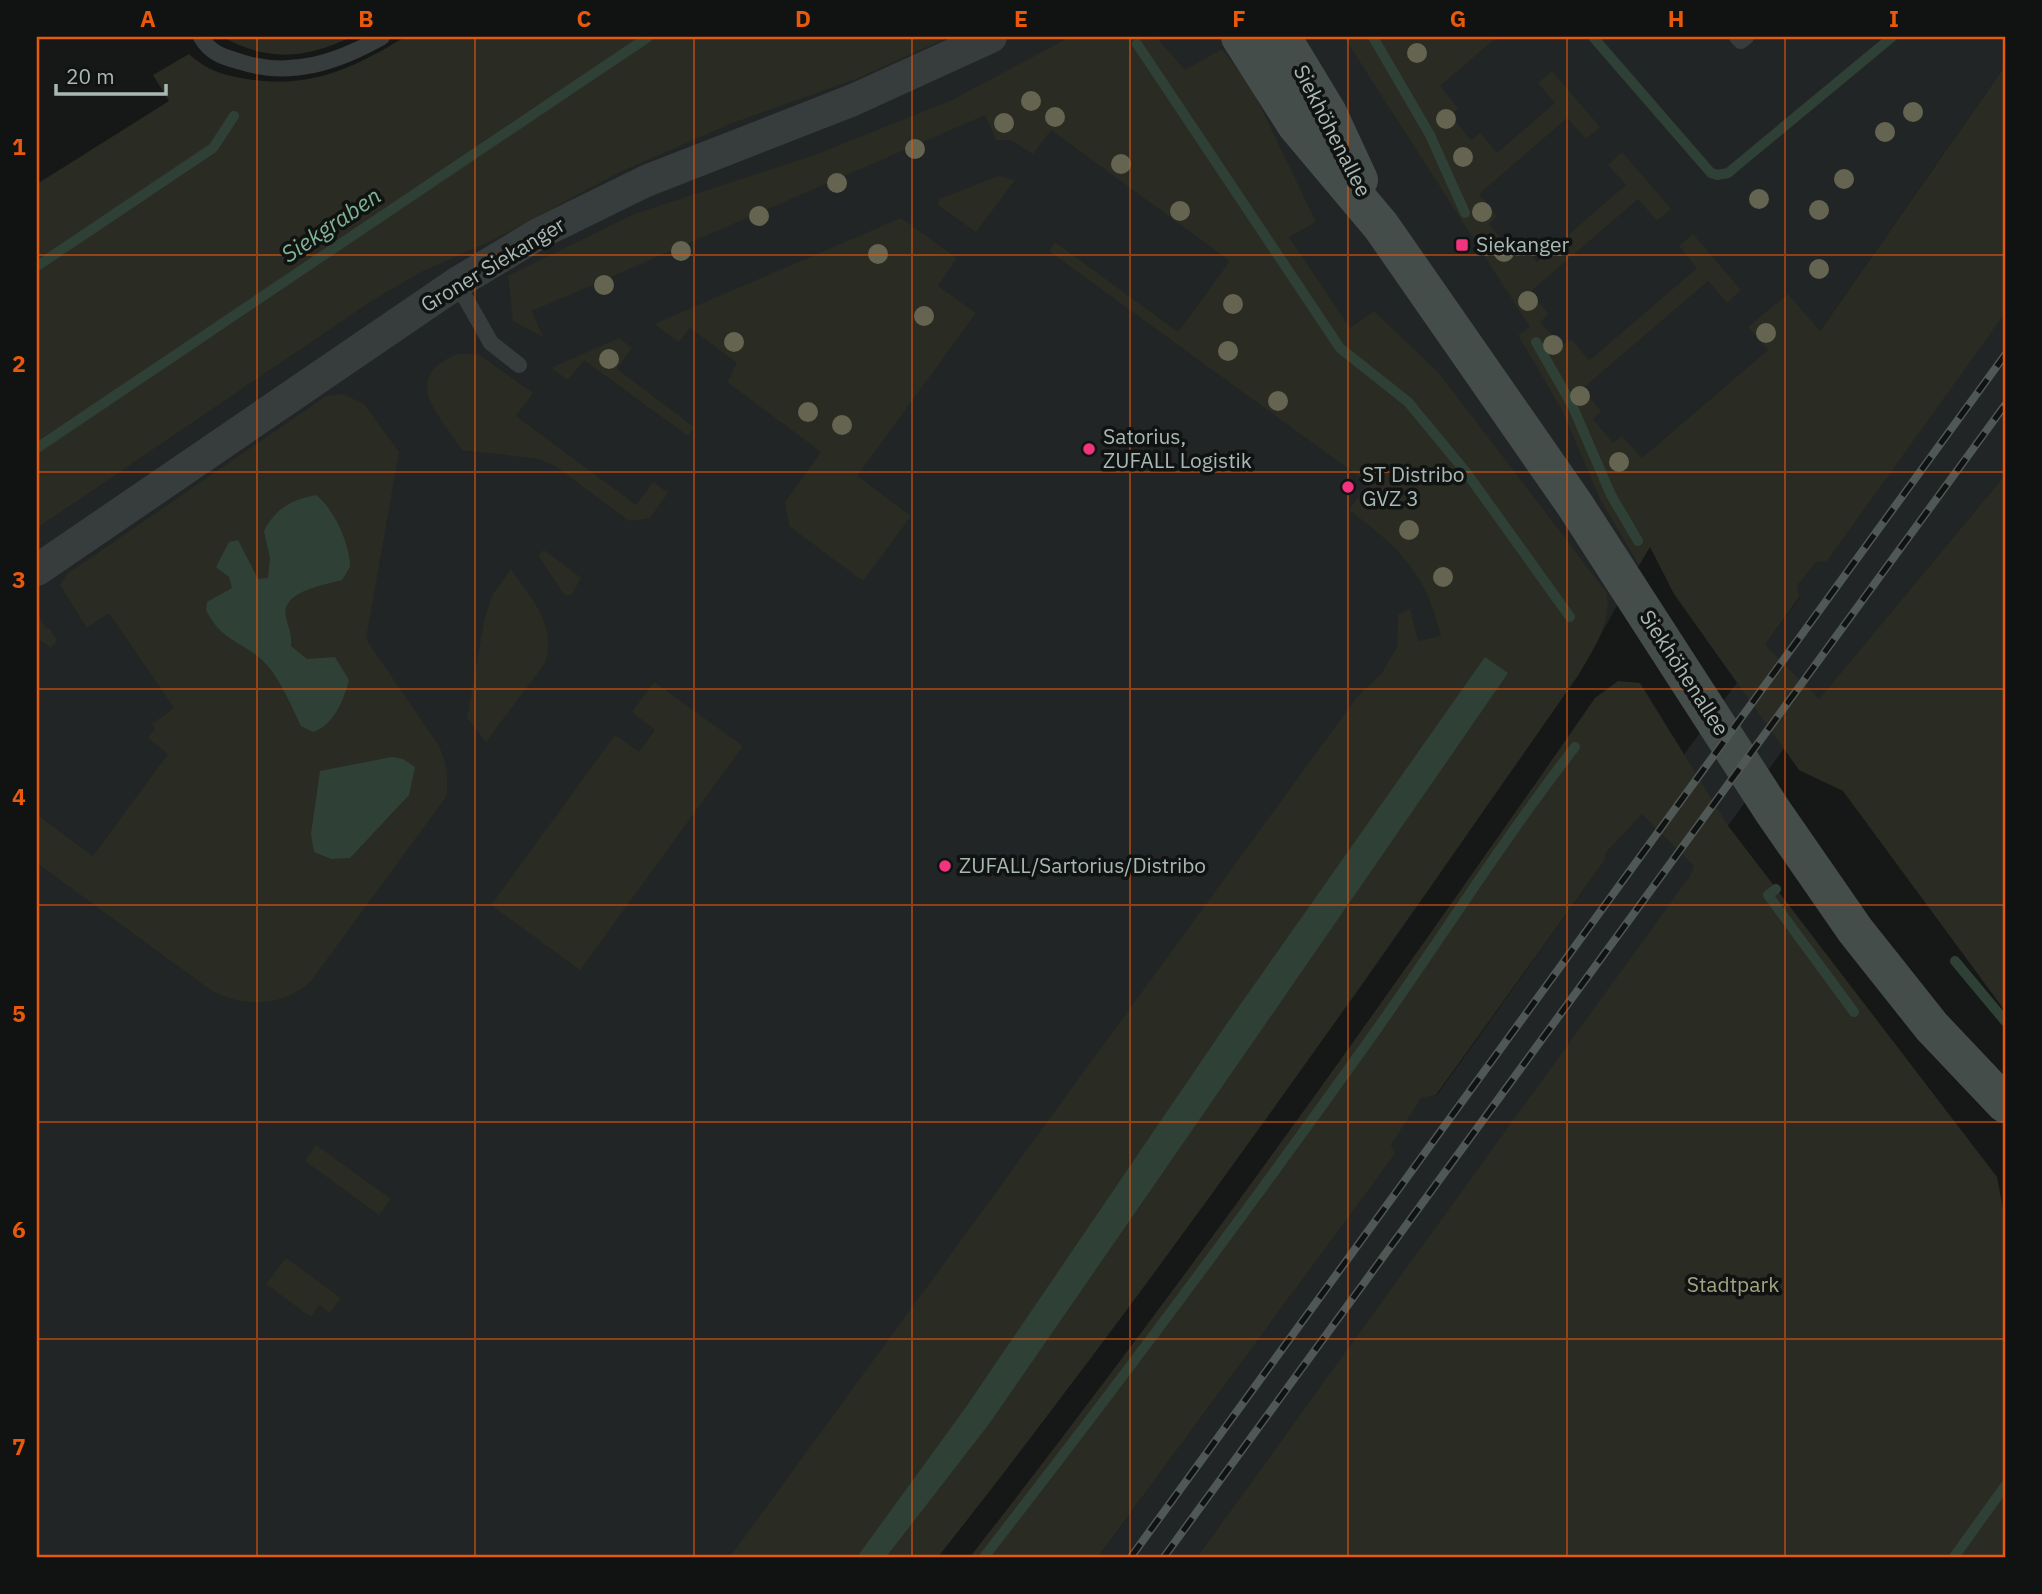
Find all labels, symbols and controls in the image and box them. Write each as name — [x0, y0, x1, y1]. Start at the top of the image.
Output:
text: A — [140, 3, 156, 33]
text: B — [358, 3, 374, 33]
text: C — [577, 3, 592, 33]
text: D — [795, 3, 811, 33]
text: E — [1014, 3, 1028, 33]
text: F — [1232, 3, 1246, 33]
text: G — [1450, 3, 1466, 33]
text: H — [1668, 3, 1684, 33]
text: I — [1889, 3, 1899, 33]
scale bar — [56, 52, 166, 96]
street label: Siekhöhenallee — [1288, 60, 1378, 201]
text: 20 m — [66, 62, 115, 90]
text: 1 — [12, 131, 26, 161]
water label: Siekgraben — [275, 180, 386, 269]
street label: Groner Siekanger — [415, 210, 570, 318]
place label: Siekanger — [1476, 230, 1570, 258]
marker: Siekanger — [1454, 237, 1470, 253]
text: 2 — [12, 348, 26, 378]
place label: Satorius, ZUFALL Logistik — [1103, 422, 1252, 474]
marker: Satorius, ZUFALL Logistik — [1081, 441, 1097, 457]
place label: ST Distribo GVZ 3 — [1362, 460, 1465, 512]
marker: ST Distribo GVZ 3 — [1340, 479, 1356, 495]
text: 3 — [12, 564, 26, 594]
street label: Siekhöhenallee — [1634, 604, 1736, 741]
text: 4 — [12, 781, 26, 811]
place label: ZUFALL/Sartorius/Distribo — [959, 851, 1206, 879]
marker: ZUFALL/Sartorius/Distribo — [937, 858, 953, 874]
text: 5 — [12, 998, 26, 1028]
text: 6 — [12, 1214, 26, 1244]
park label: Stadtpark — [1687, 1270, 1779, 1298]
text: 7 — [12, 1431, 26, 1461]

